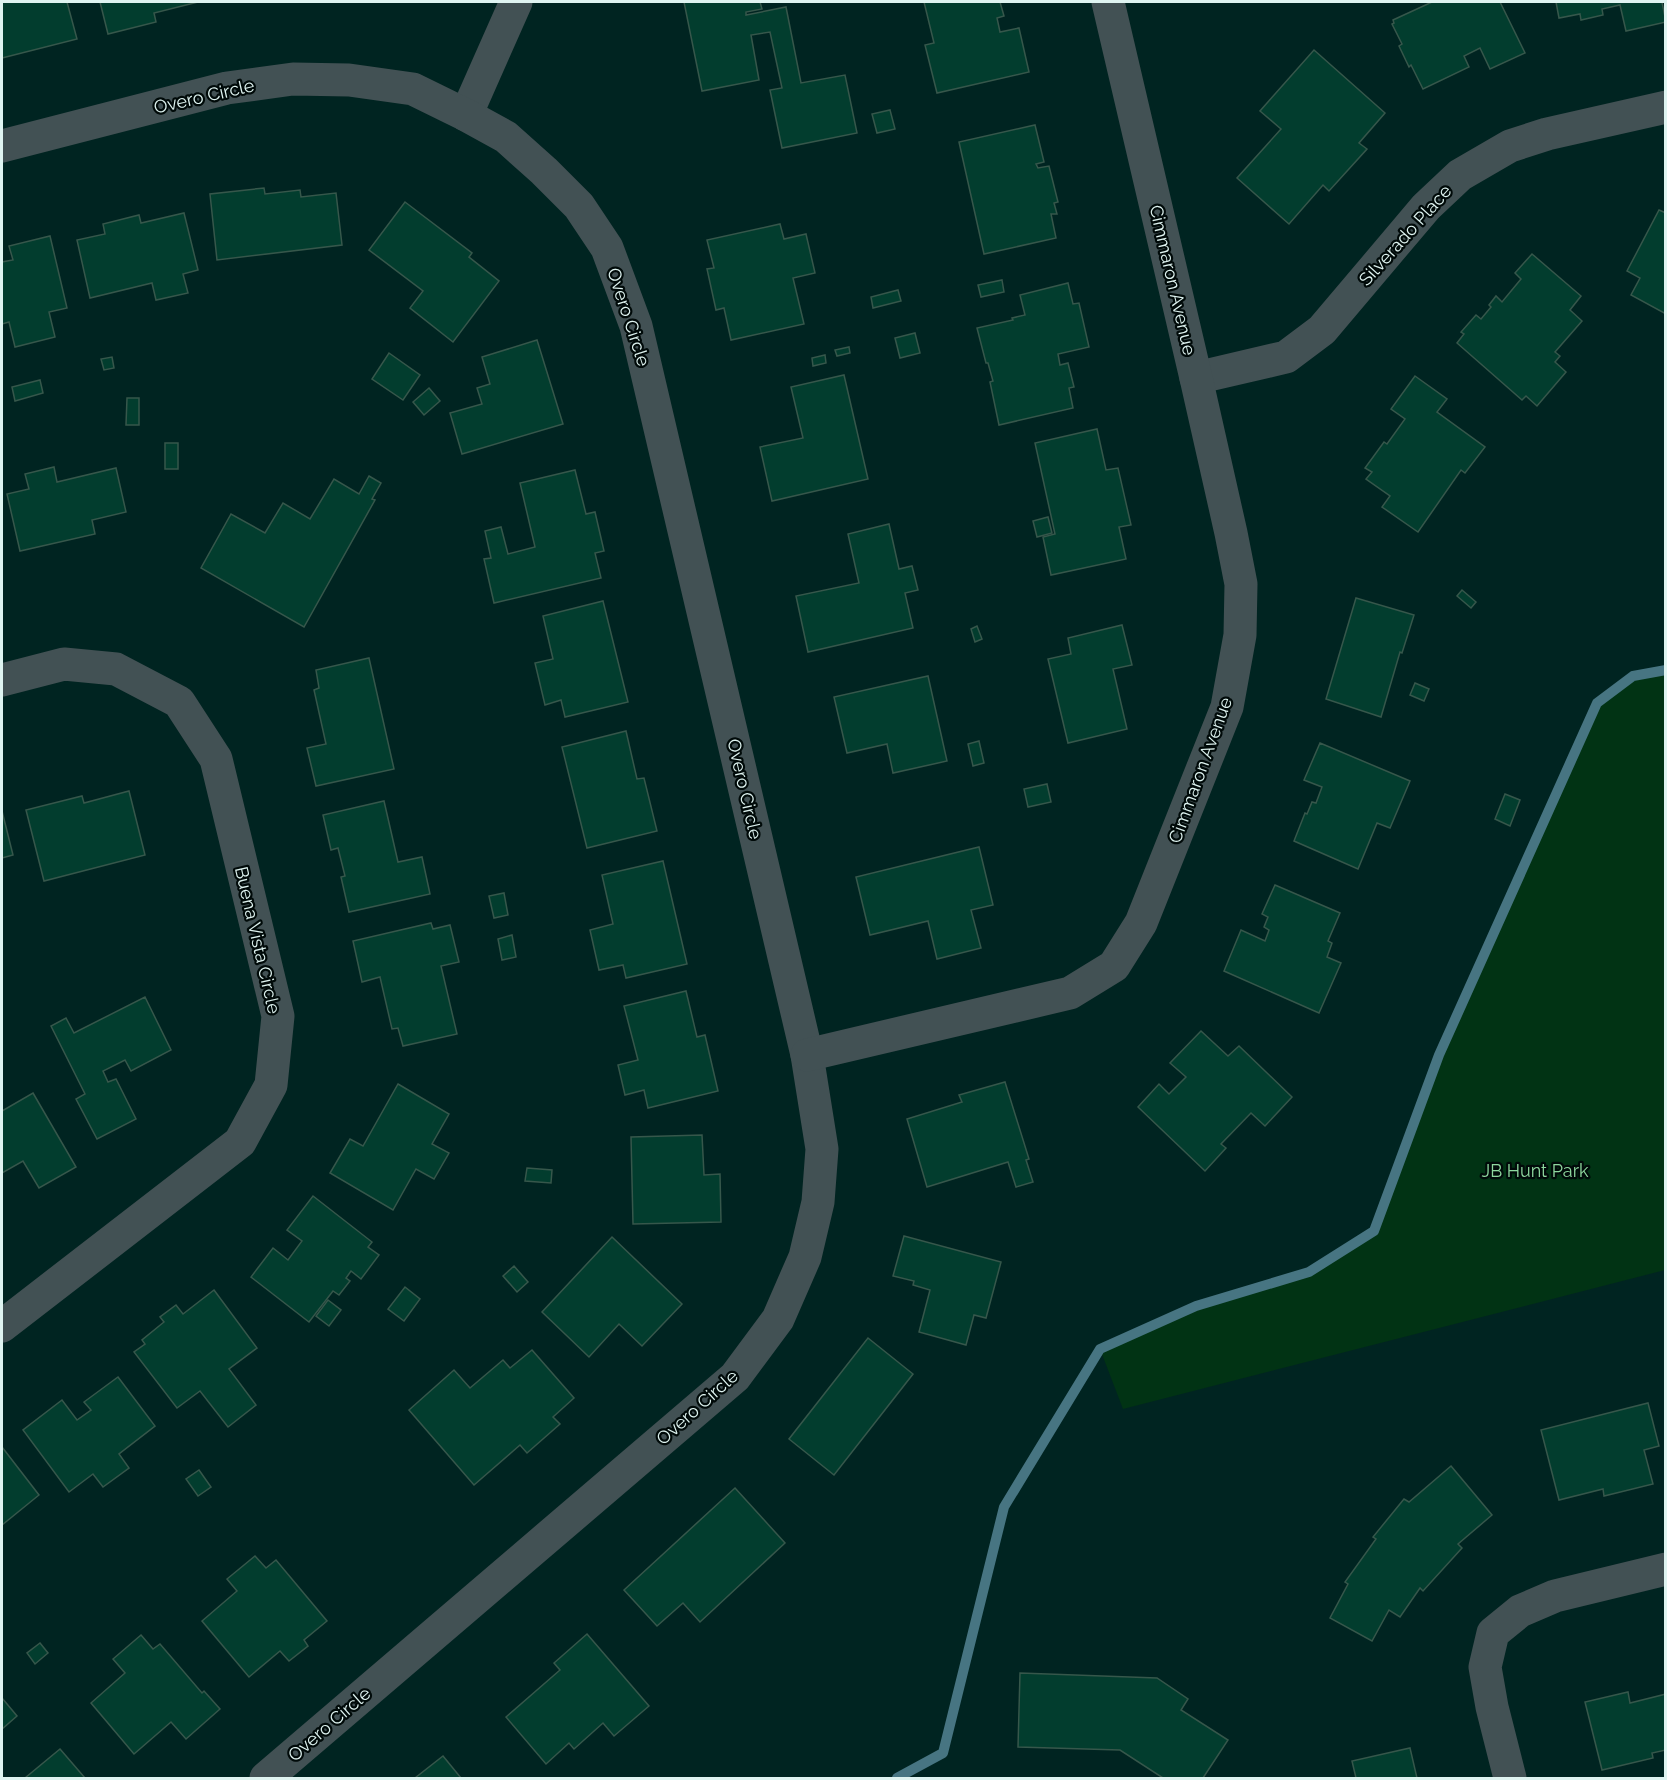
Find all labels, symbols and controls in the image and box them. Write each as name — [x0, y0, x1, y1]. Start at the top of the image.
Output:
street label: Overo Circle — [152, 74, 257, 118]
street label: Silverado Place — [1354, 180, 1456, 290]
street label: Cimmaron Avenue — [1145, 203, 1201, 358]
street label: Overo Circle — [603, 265, 655, 369]
street label: Cimmaron Avenue — [1164, 694, 1236, 846]
street label: Overo Circle — [723, 737, 767, 842]
street label: Buena Vista Circle — [231, 864, 285, 1016]
park label: JB Hunt Park — [1482, 1160, 1589, 1181]
street label: Overo Circle — [652, 1365, 742, 1449]
street label: Overo Circle — [283, 1682, 375, 1765]

